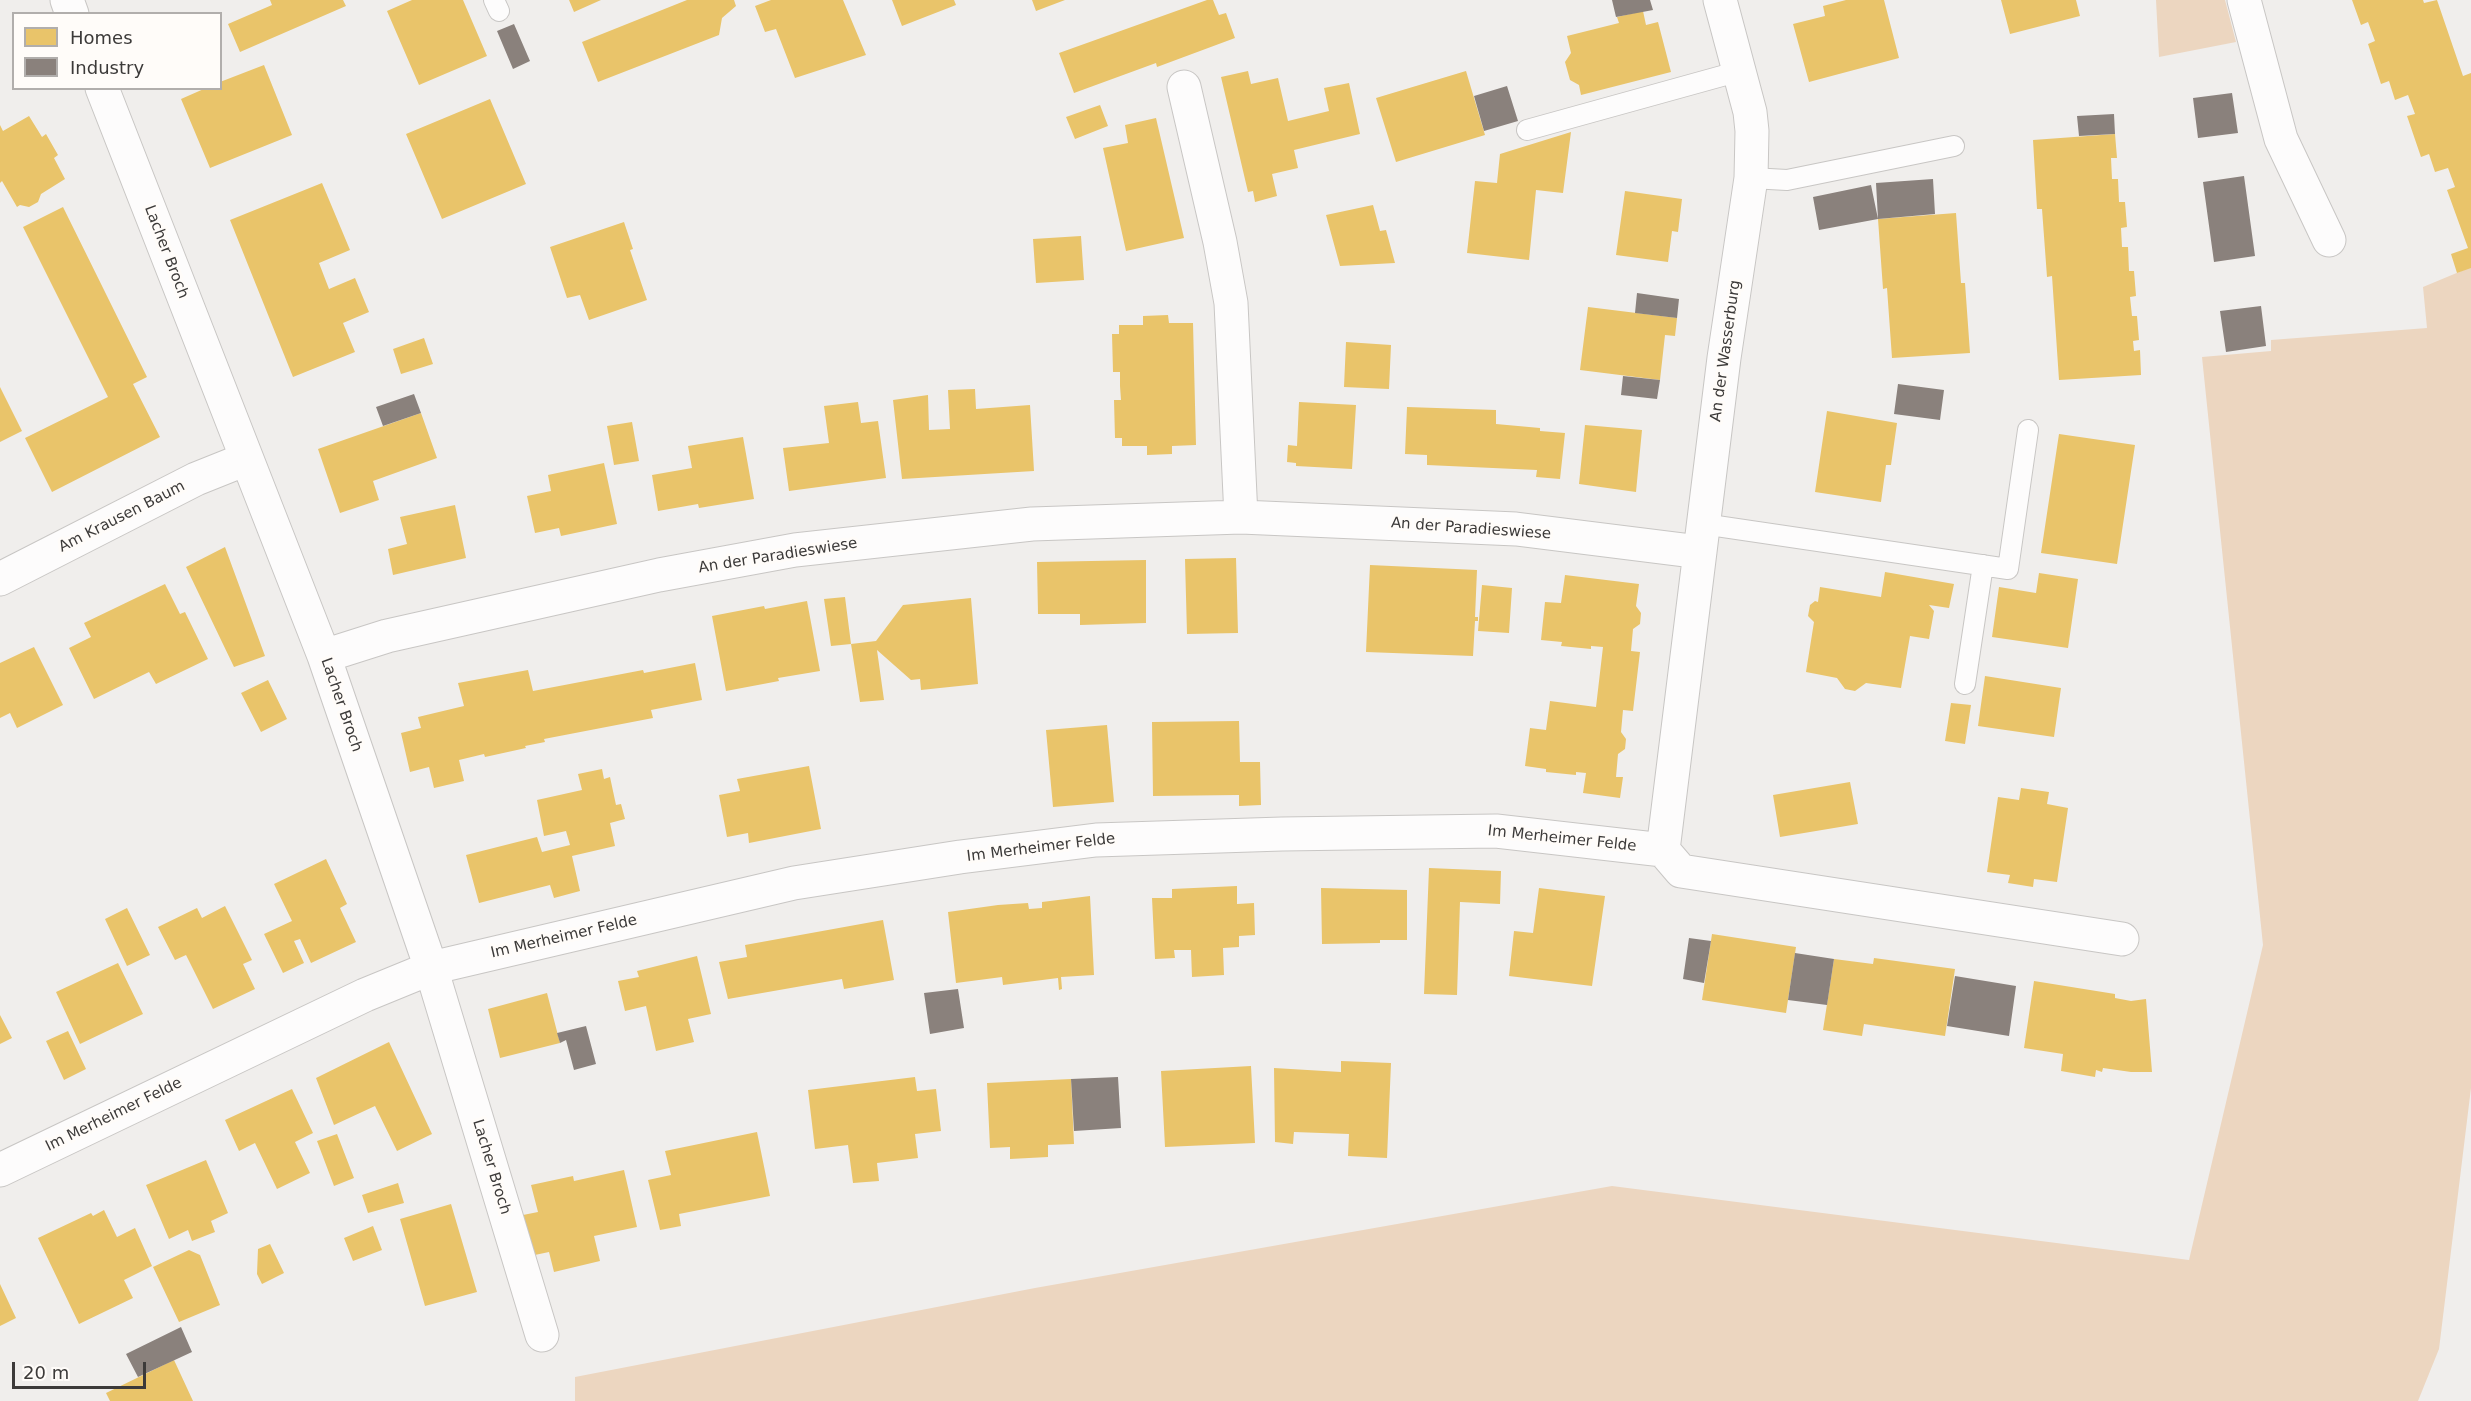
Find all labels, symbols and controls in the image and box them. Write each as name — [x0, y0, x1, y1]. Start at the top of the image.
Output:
legend — [12, 12, 222, 90]
text: Homes — [70, 27, 133, 48]
text: Industry — [70, 57, 144, 78]
street label: Lacher Broch — [140, 203, 192, 301]
street label: An der Wasserburg — [1707, 279, 1745, 423]
street label: Am Krausen Baum — [56, 477, 188, 557]
street label: An der Paradieswiese — [1390, 514, 1552, 544]
street label: An der Paradieswiese — [697, 535, 859, 577]
street label: Lacher Broch — [316, 655, 366, 755]
street label: Im Merheimer Felde — [1487, 822, 1637, 856]
street label: Im Merheimer Felde — [966, 830, 1116, 866]
street label: Im Merheimer Felde — [489, 911, 639, 963]
street label: Im Merheimer Felde — [43, 1074, 185, 1156]
street label: Lacher Broch — [468, 1117, 514, 1217]
scale bar — [15, 1350, 148, 1388]
text: 20 m — [23, 1362, 69, 1383]

